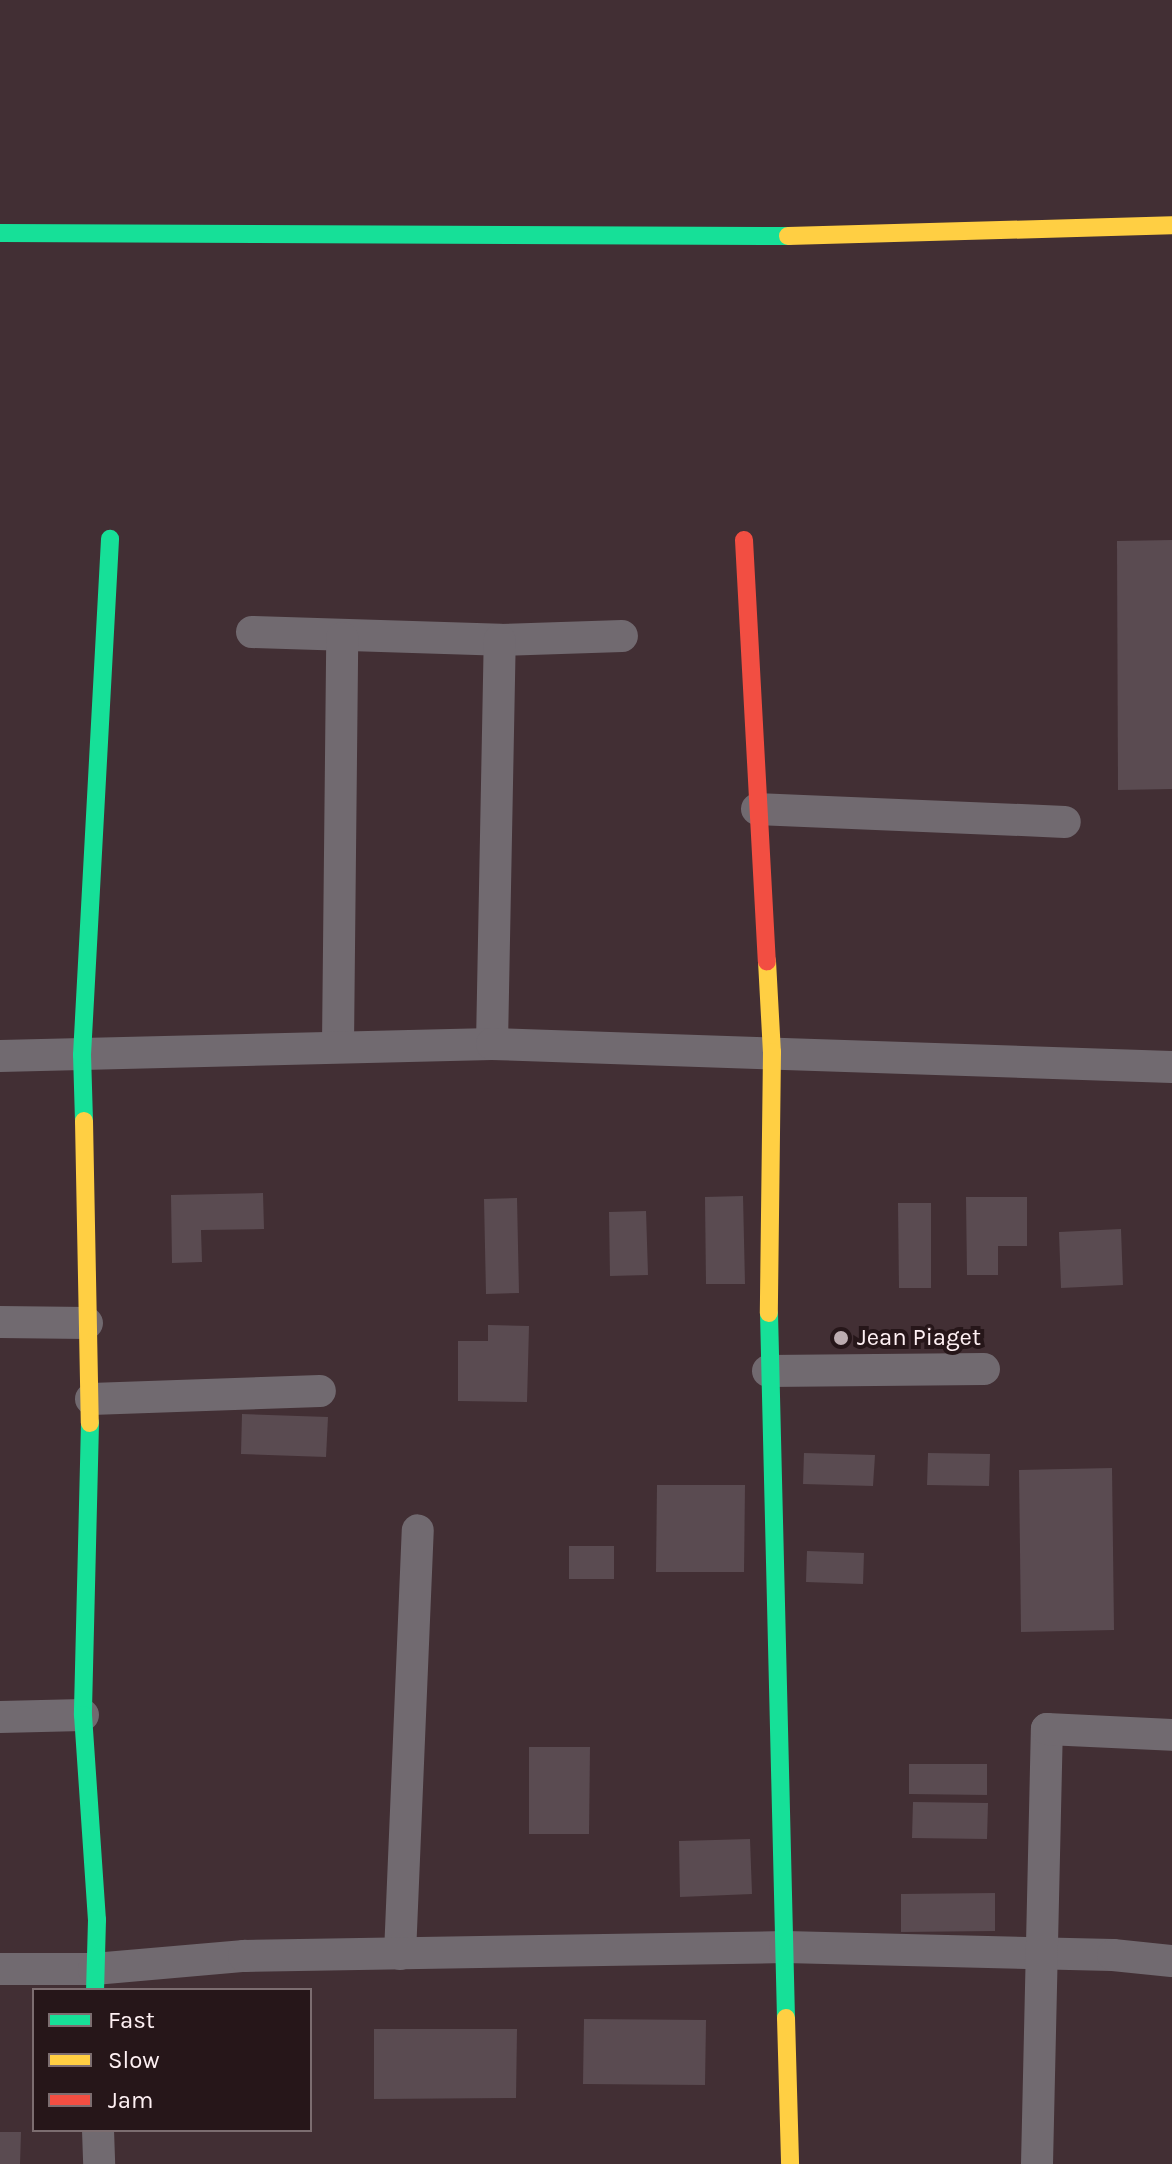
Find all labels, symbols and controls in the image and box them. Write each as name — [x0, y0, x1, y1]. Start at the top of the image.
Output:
place label: Jean Piaget — [857, 1324, 981, 1352]
marker: Jean Piaget — [832, 1329, 850, 1347]
legend — [32, 1988, 312, 2132]
text: Fast — [108, 2006, 155, 2034]
text: Slow — [108, 2046, 160, 2074]
text: Jam — [108, 2086, 153, 2114]

